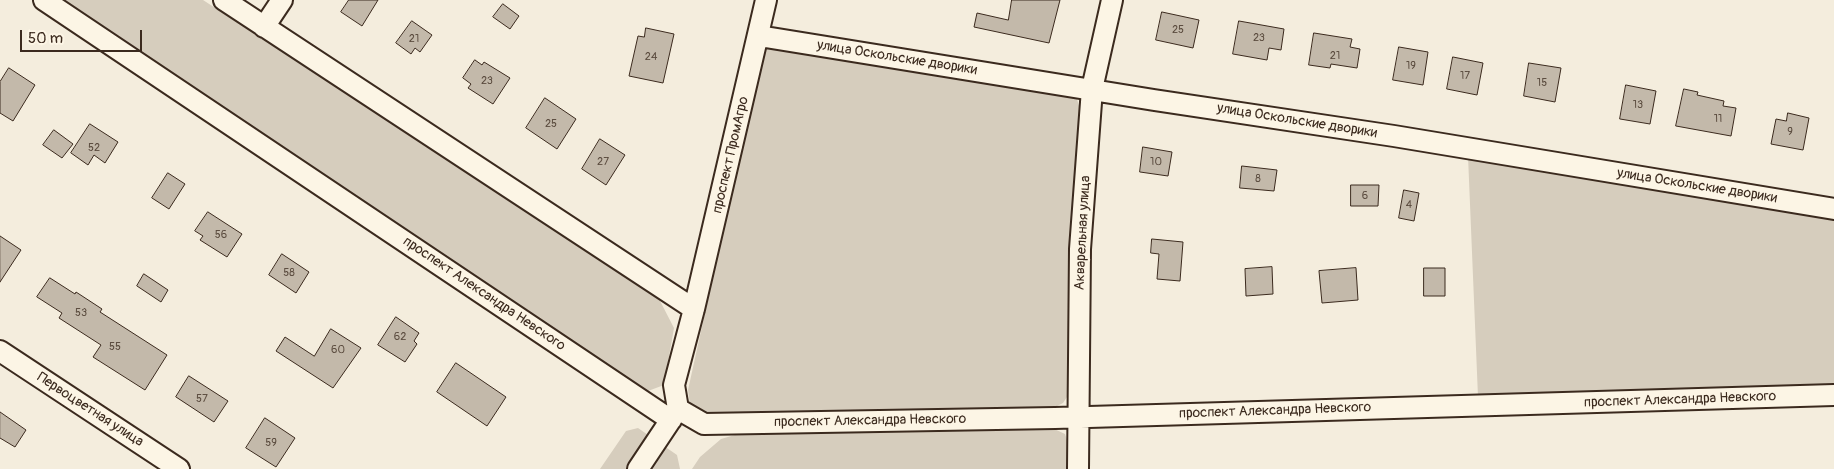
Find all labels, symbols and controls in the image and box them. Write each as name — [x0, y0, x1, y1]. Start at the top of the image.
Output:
scale bar — [22, 20, 145, 52]
house number: 25 — [1172, 23, 1184, 37]
text: 50 m — [28, 29, 63, 48]
house number: 23 — [1253, 31, 1265, 45]
house number: 21 — [409, 32, 419, 46]
street label: улица Оскольские дворики — [816, 37, 978, 79]
house number: 21 — [1330, 49, 1340, 63]
house number: 24 — [645, 50, 657, 64]
house number: 19 — [1406, 59, 1416, 73]
house number: 17 — [1460, 69, 1470, 83]
house number: 23 — [481, 74, 493, 88]
house number: 15 — [1537, 76, 1547, 90]
street label: проспект ПромАгро — [709, 95, 753, 215]
house number: 13 — [1633, 98, 1643, 112]
street label: улица Оскольские дворики — [1216, 100, 1378, 142]
house number: 11 — [1714, 112, 1722, 126]
house number: 25 — [545, 117, 557, 131]
house number: 9 — [1787, 125, 1793, 139]
house number: 52 — [88, 141, 100, 155]
house number: 27 — [597, 155, 609, 169]
house number: 10 — [1150, 155, 1162, 169]
street label: улица Оскольские дворики — [1616, 165, 1778, 207]
house number: 8 — [1255, 172, 1261, 186]
street label: Акварельная улица — [1072, 175, 1094, 291]
house number: 6 — [1362, 189, 1368, 203]
house number: 4 — [1406, 198, 1412, 212]
house number: 56 — [215, 228, 227, 242]
street label: проспект Александра Невского — [400, 233, 568, 355]
house number: 58 — [283, 266, 295, 280]
house number: 53 — [75, 306, 87, 320]
house number: 62 — [394, 330, 406, 344]
house number: 55 — [109, 340, 121, 354]
house number: 60 — [331, 343, 345, 357]
street label: Первоцветная улица — [33, 369, 147, 451]
street label: проспект Александра Невского — [1584, 388, 1776, 412]
house number: 57 — [196, 392, 208, 406]
street label: проспект Александра Невского — [1179, 399, 1371, 423]
street label: проспект Александра Невского — [774, 411, 966, 431]
house number: 59 — [265, 436, 277, 450]

